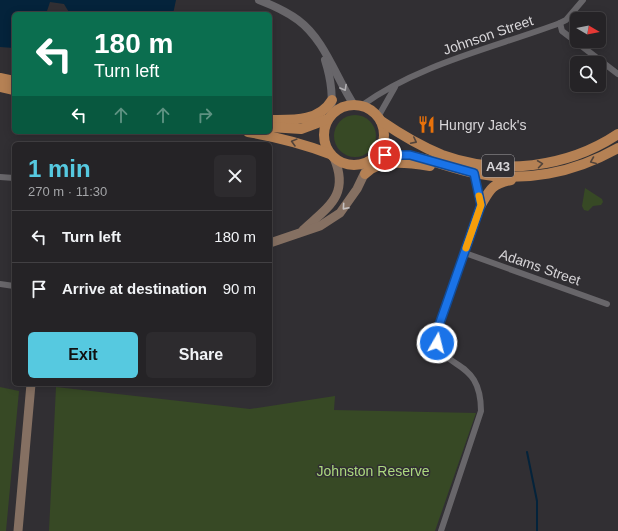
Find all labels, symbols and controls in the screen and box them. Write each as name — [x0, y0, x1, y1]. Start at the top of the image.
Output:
street label: Johnson Street — [441, 12, 535, 58]
north arrow — [570, 12, 606, 48]
map controls — [570, 12, 606, 92]
icon: left — [28, 28, 80, 80]
text: 180 m — [94, 28, 173, 59]
button: search — [570, 56, 606, 92]
text: Turn left — [94, 61, 159, 81]
one-way arrow — [339, 84, 346, 91]
icon: left — [68, 104, 90, 126]
icon: ahead — [110, 104, 132, 126]
icon: ahead — [152, 104, 174, 126]
icon: right — [194, 104, 216, 126]
restaurant icon: Hungry Jack's — [416, 115, 436, 135]
place label: Hungry Jack's — [439, 117, 526, 133]
one-way arrow — [410, 137, 417, 144]
one-way arrow — [290, 138, 297, 146]
pin — [368, 138, 402, 172]
icon: arrive — [374, 144, 396, 166]
text: 1 min — [28, 155, 91, 182]
button: close — [214, 155, 256, 197]
road number: A43 — [482, 155, 514, 177]
one-way arrow — [590, 156, 597, 164]
one-way arrow — [536, 160, 543, 169]
text: 270 m · 11:30 — [28, 184, 107, 199]
one-way arrow — [342, 202, 349, 210]
icon: left — [28, 226, 50, 248]
text: Turn left — [62, 228, 121, 245]
text: 180 m — [214, 228, 256, 245]
street label: Adams Street — [497, 246, 583, 288]
icon: arrive — [28, 278, 50, 300]
text: Arrive at destination — [62, 280, 207, 297]
text: 90 m — [223, 280, 256, 297]
position arrow — [416, 322, 458, 364]
button: Exit — [28, 332, 138, 378]
button: Share — [146, 332, 256, 378]
park label: Johnston Reserve — [317, 463, 430, 479]

